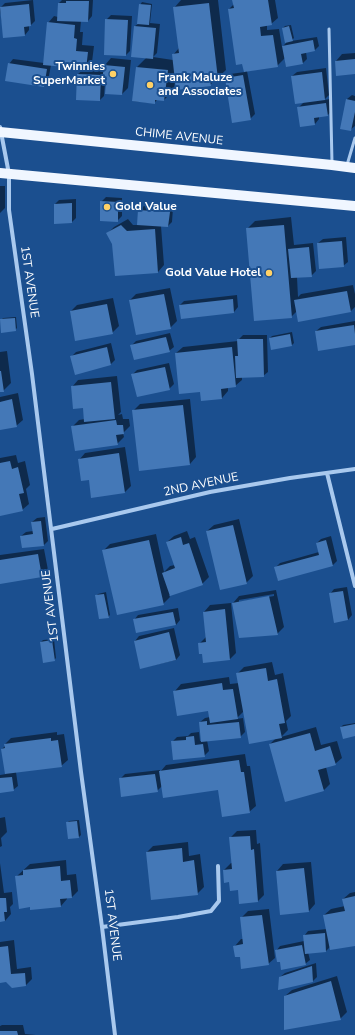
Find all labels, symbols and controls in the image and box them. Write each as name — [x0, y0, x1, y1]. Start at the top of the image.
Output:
place label: Twinnies SuperMarket — [33, 60, 105, 88]
marker: Twinnies SuperMarket — [108, 69, 118, 79]
place label: Frank Maluze and Associates — [158, 71, 242, 99]
marker: Frank Maluze and Associates — [145, 80, 155, 90]
street label: CHIME AVENUE — [134, 125, 224, 149]
place label: Gold Value — [115, 200, 177, 214]
marker: Gold Value — [102, 202, 112, 212]
street label: 1ST AVENUE — [17, 245, 41, 319]
place label: Gold Value Hotel — [165, 266, 261, 280]
marker: Gold Value Hotel — [264, 268, 274, 278]
street label: 2ND AVENUE — [162, 470, 240, 500]
street label: 1ST AVENUE — [39, 569, 63, 643]
street label: 1ST AVENUE — [100, 888, 124, 962]

